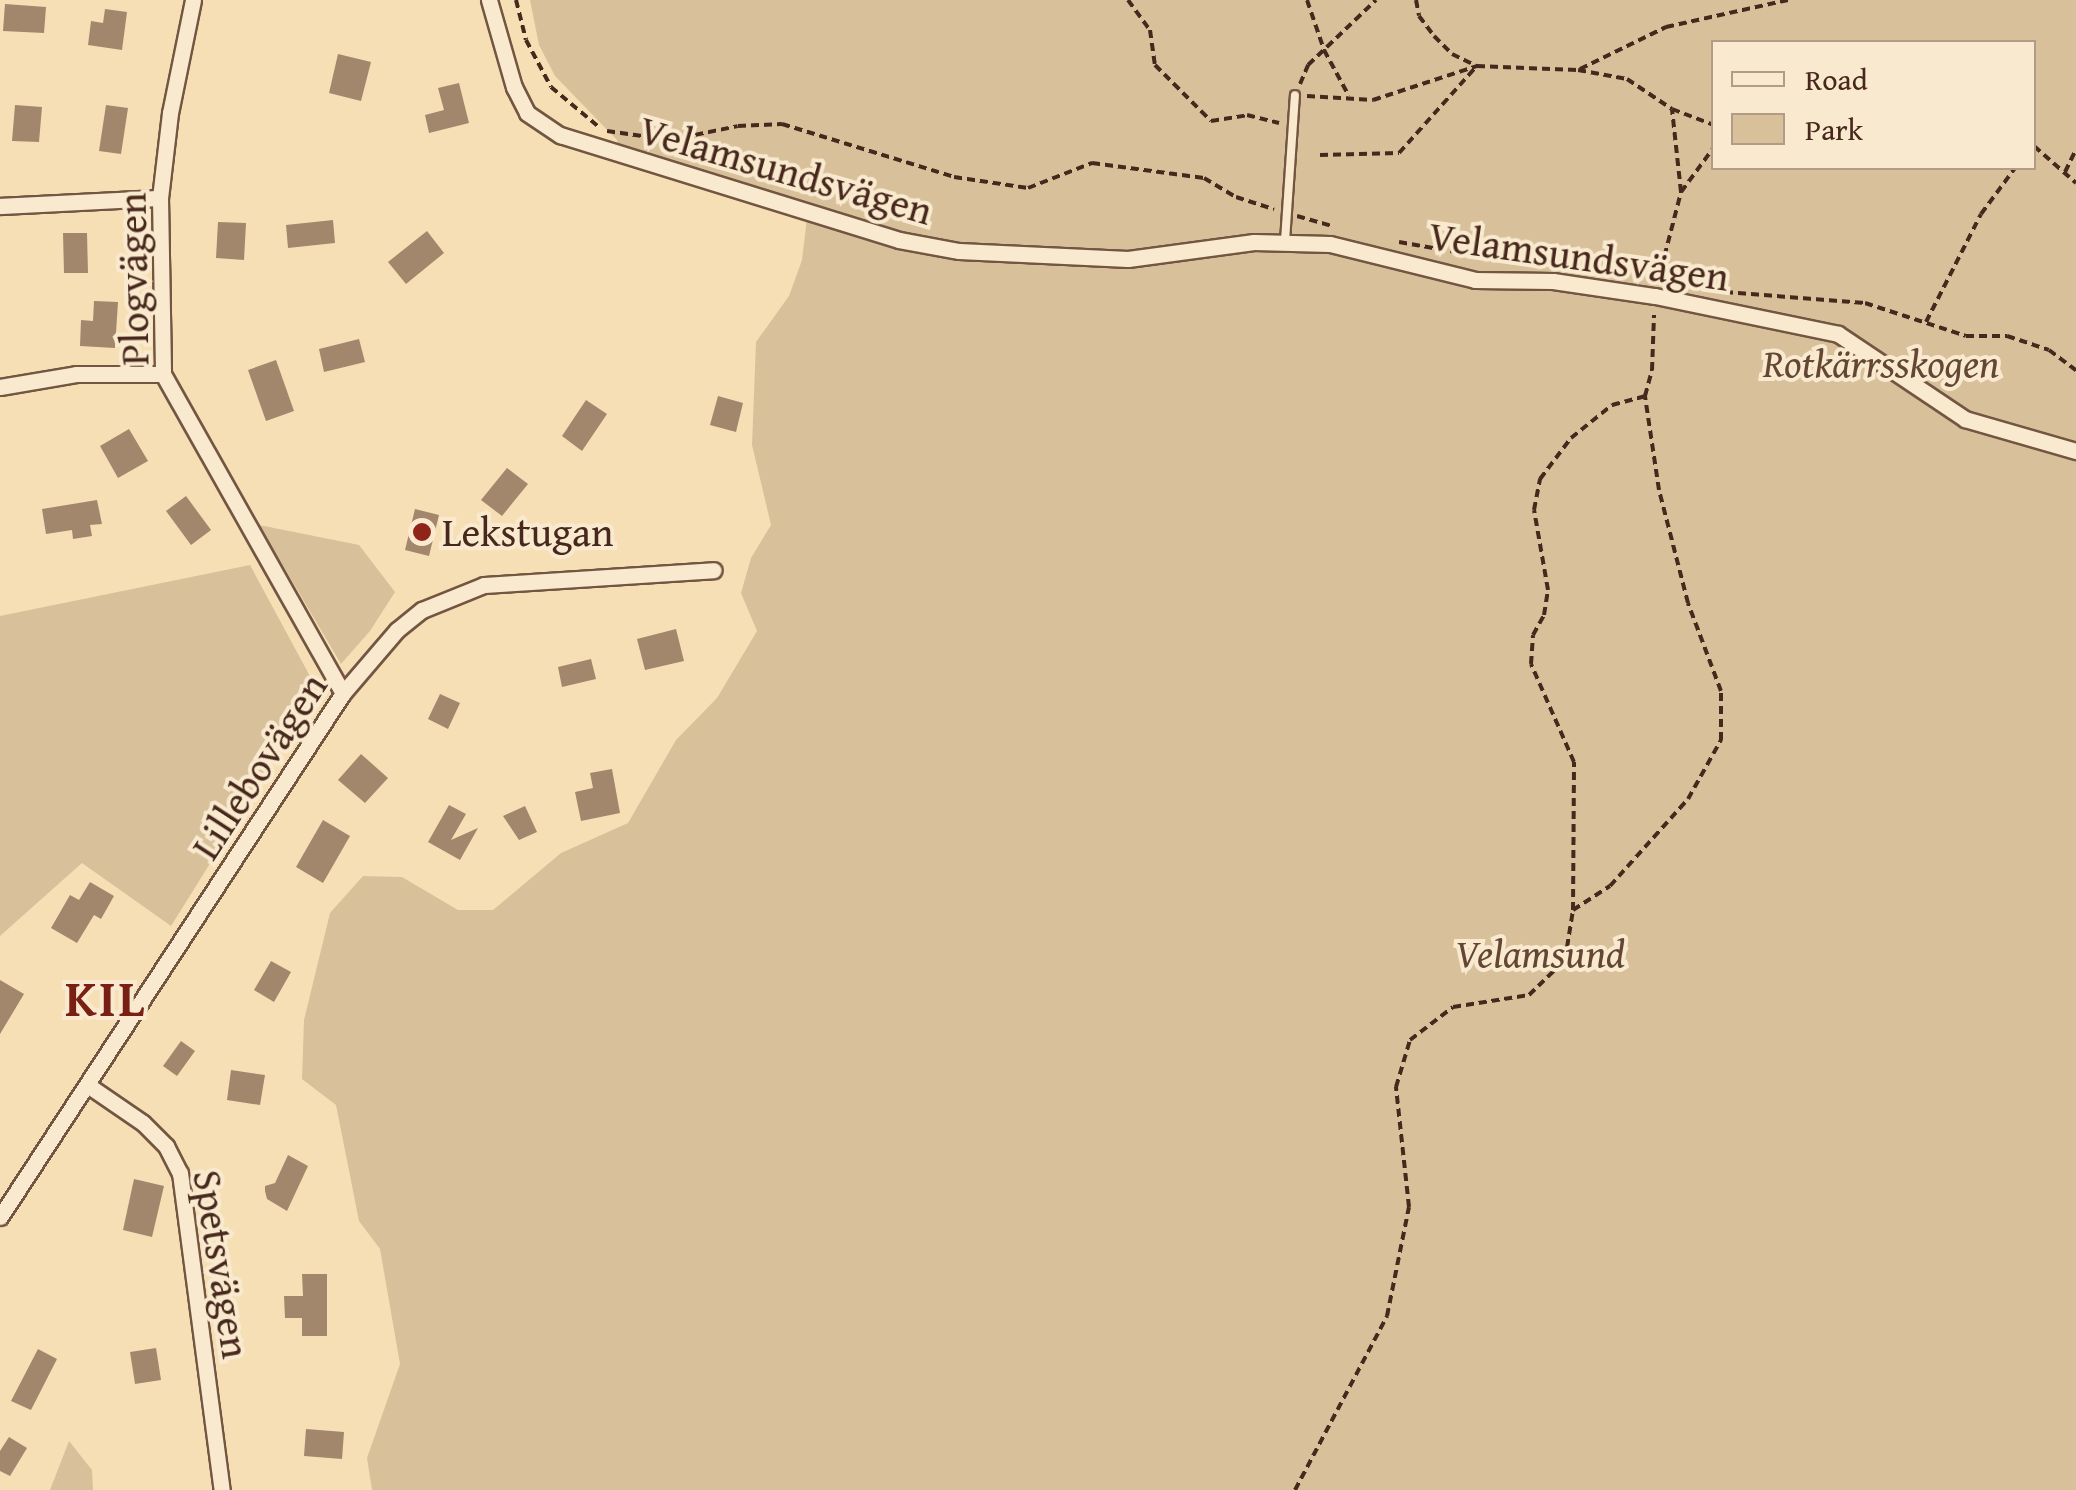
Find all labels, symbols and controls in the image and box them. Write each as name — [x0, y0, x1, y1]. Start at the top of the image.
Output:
legend — [1711, 40, 2036, 170]
text: Road — [1805, 57, 1868, 101]
street label: Velamsundsvägen — [634, 105, 938, 235]
text: Park — [1805, 107, 1863, 151]
street label: Plogvägen — [107, 192, 159, 366]
street label: Velamsundsvägen — [1426, 211, 1732, 301]
park label: Rotkärrsskogen — [1763, 339, 1999, 387]
place label: Lekstugan — [442, 508, 613, 556]
marker: Lekstugan — [411, 521, 433, 543]
street label: Lillebovägen — [181, 664, 337, 868]
park label: Velamsund — [1455, 929, 1625, 977]
district label: KIL — [65, 968, 147, 1028]
street label: Spetsvägen — [183, 1166, 261, 1362]

